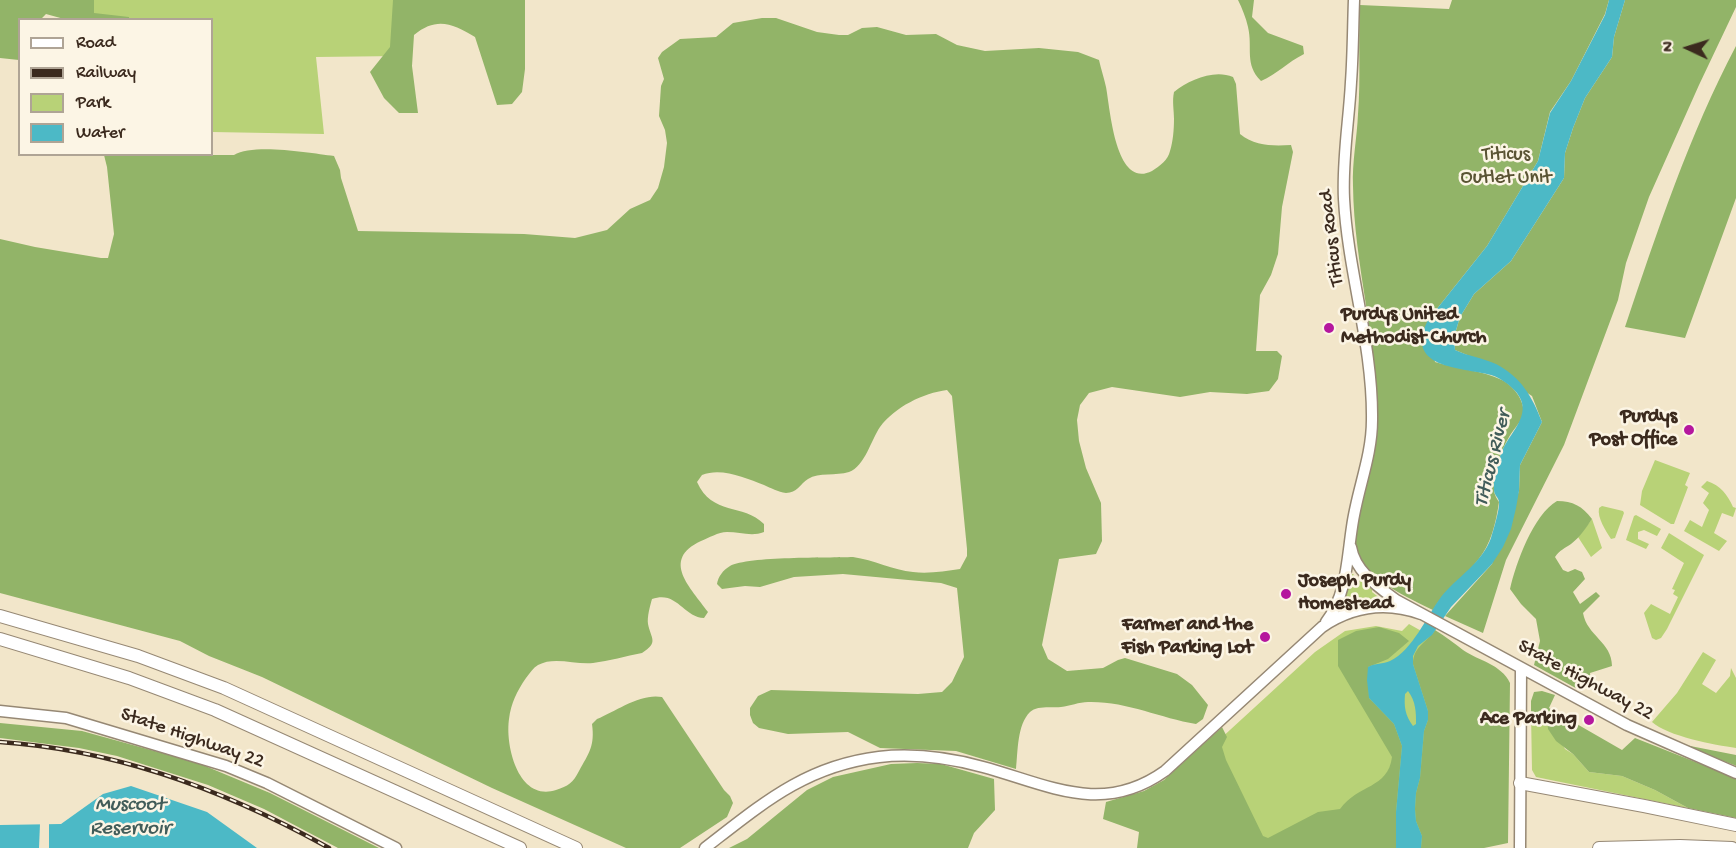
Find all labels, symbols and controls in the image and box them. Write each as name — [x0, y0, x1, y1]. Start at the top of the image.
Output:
legend — [18, 18, 213, 156]
north arrow — [1658, 18, 1718, 78]
text: Road — [76, 33, 115, 54]
text: N — [1660, 41, 1679, 53]
text: Railway — [76, 63, 136, 84]
text: Park — [76, 93, 110, 114]
text: Water — [76, 123, 124, 144]
park label: Titicus Outlet Unit — [1461, 144, 1551, 191]
street label: Titicus Road — [1315, 189, 1351, 287]
place label: Purdys United Methodist Church — [1341, 304, 1486, 351]
marker: Purdys United Methodist Church — [1322, 321, 1336, 335]
place label: Purdys Post Office — [1590, 406, 1677, 453]
water label: Titicus River — [1470, 408, 1518, 510]
marker: Purdys Post Office — [1682, 423, 1696, 437]
place label: Joseph Purdy Homestead — [1298, 570, 1411, 617]
marker: Joseph Purdy Homestead — [1279, 587, 1293, 601]
place label: Farmer and the Fish Parking Lot — [1122, 614, 1253, 661]
marker: Farmer and the Fish Parking Lot — [1258, 630, 1272, 644]
street label: State Highway 22 — [1513, 635, 1657, 727]
street label: State Highway 22 — [117, 703, 267, 775]
place label: Ace Parking — [1480, 708, 1577, 732]
marker: Ace Parking — [1582, 713, 1596, 727]
water label: Muscoot Reservoir — [90, 793, 170, 843]

